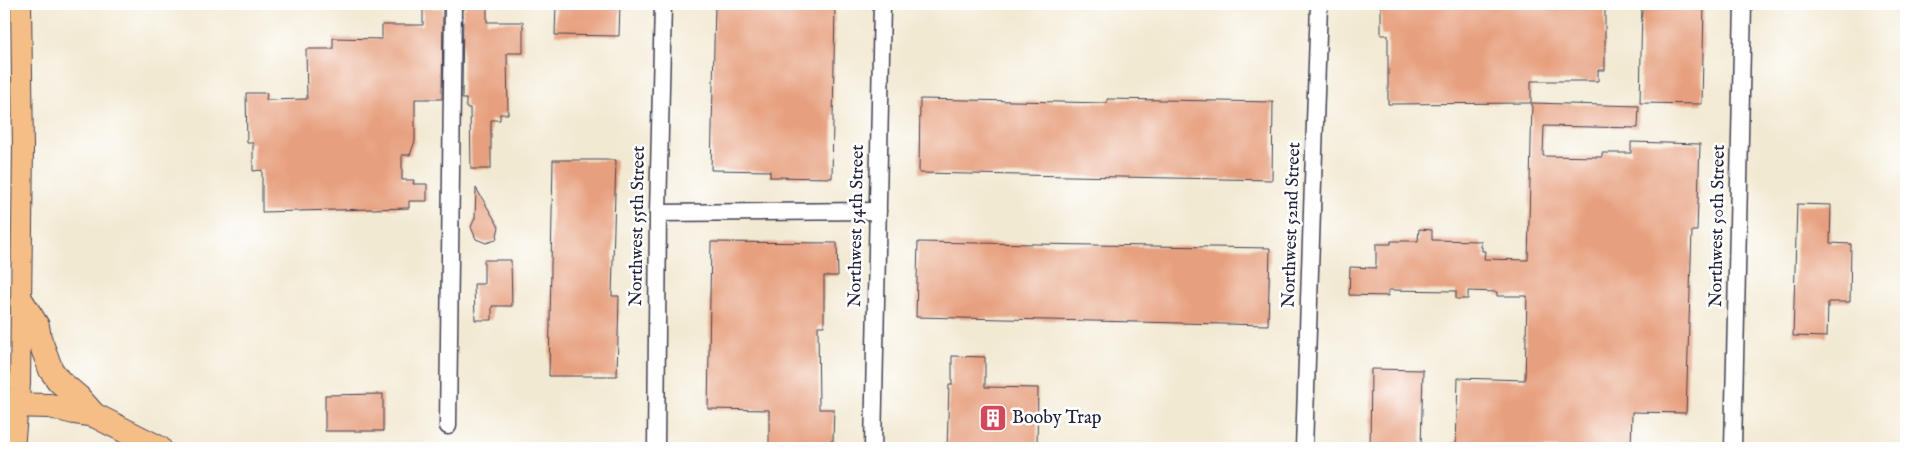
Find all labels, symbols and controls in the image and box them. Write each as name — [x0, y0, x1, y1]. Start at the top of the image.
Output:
street label: Northwest 52nd Street — [1278, 142, 1306, 308]
street label: Northwest 54th Street — [844, 144, 870, 308]
street label: Northwest 50th Street — [1705, 144, 1731, 308]
street label: Northwest 55th Street — [625, 145, 651, 307]
building icon: Booby Trap — [978, 403, 1008, 433]
place label: Booby Trap — [1012, 407, 1102, 430]

